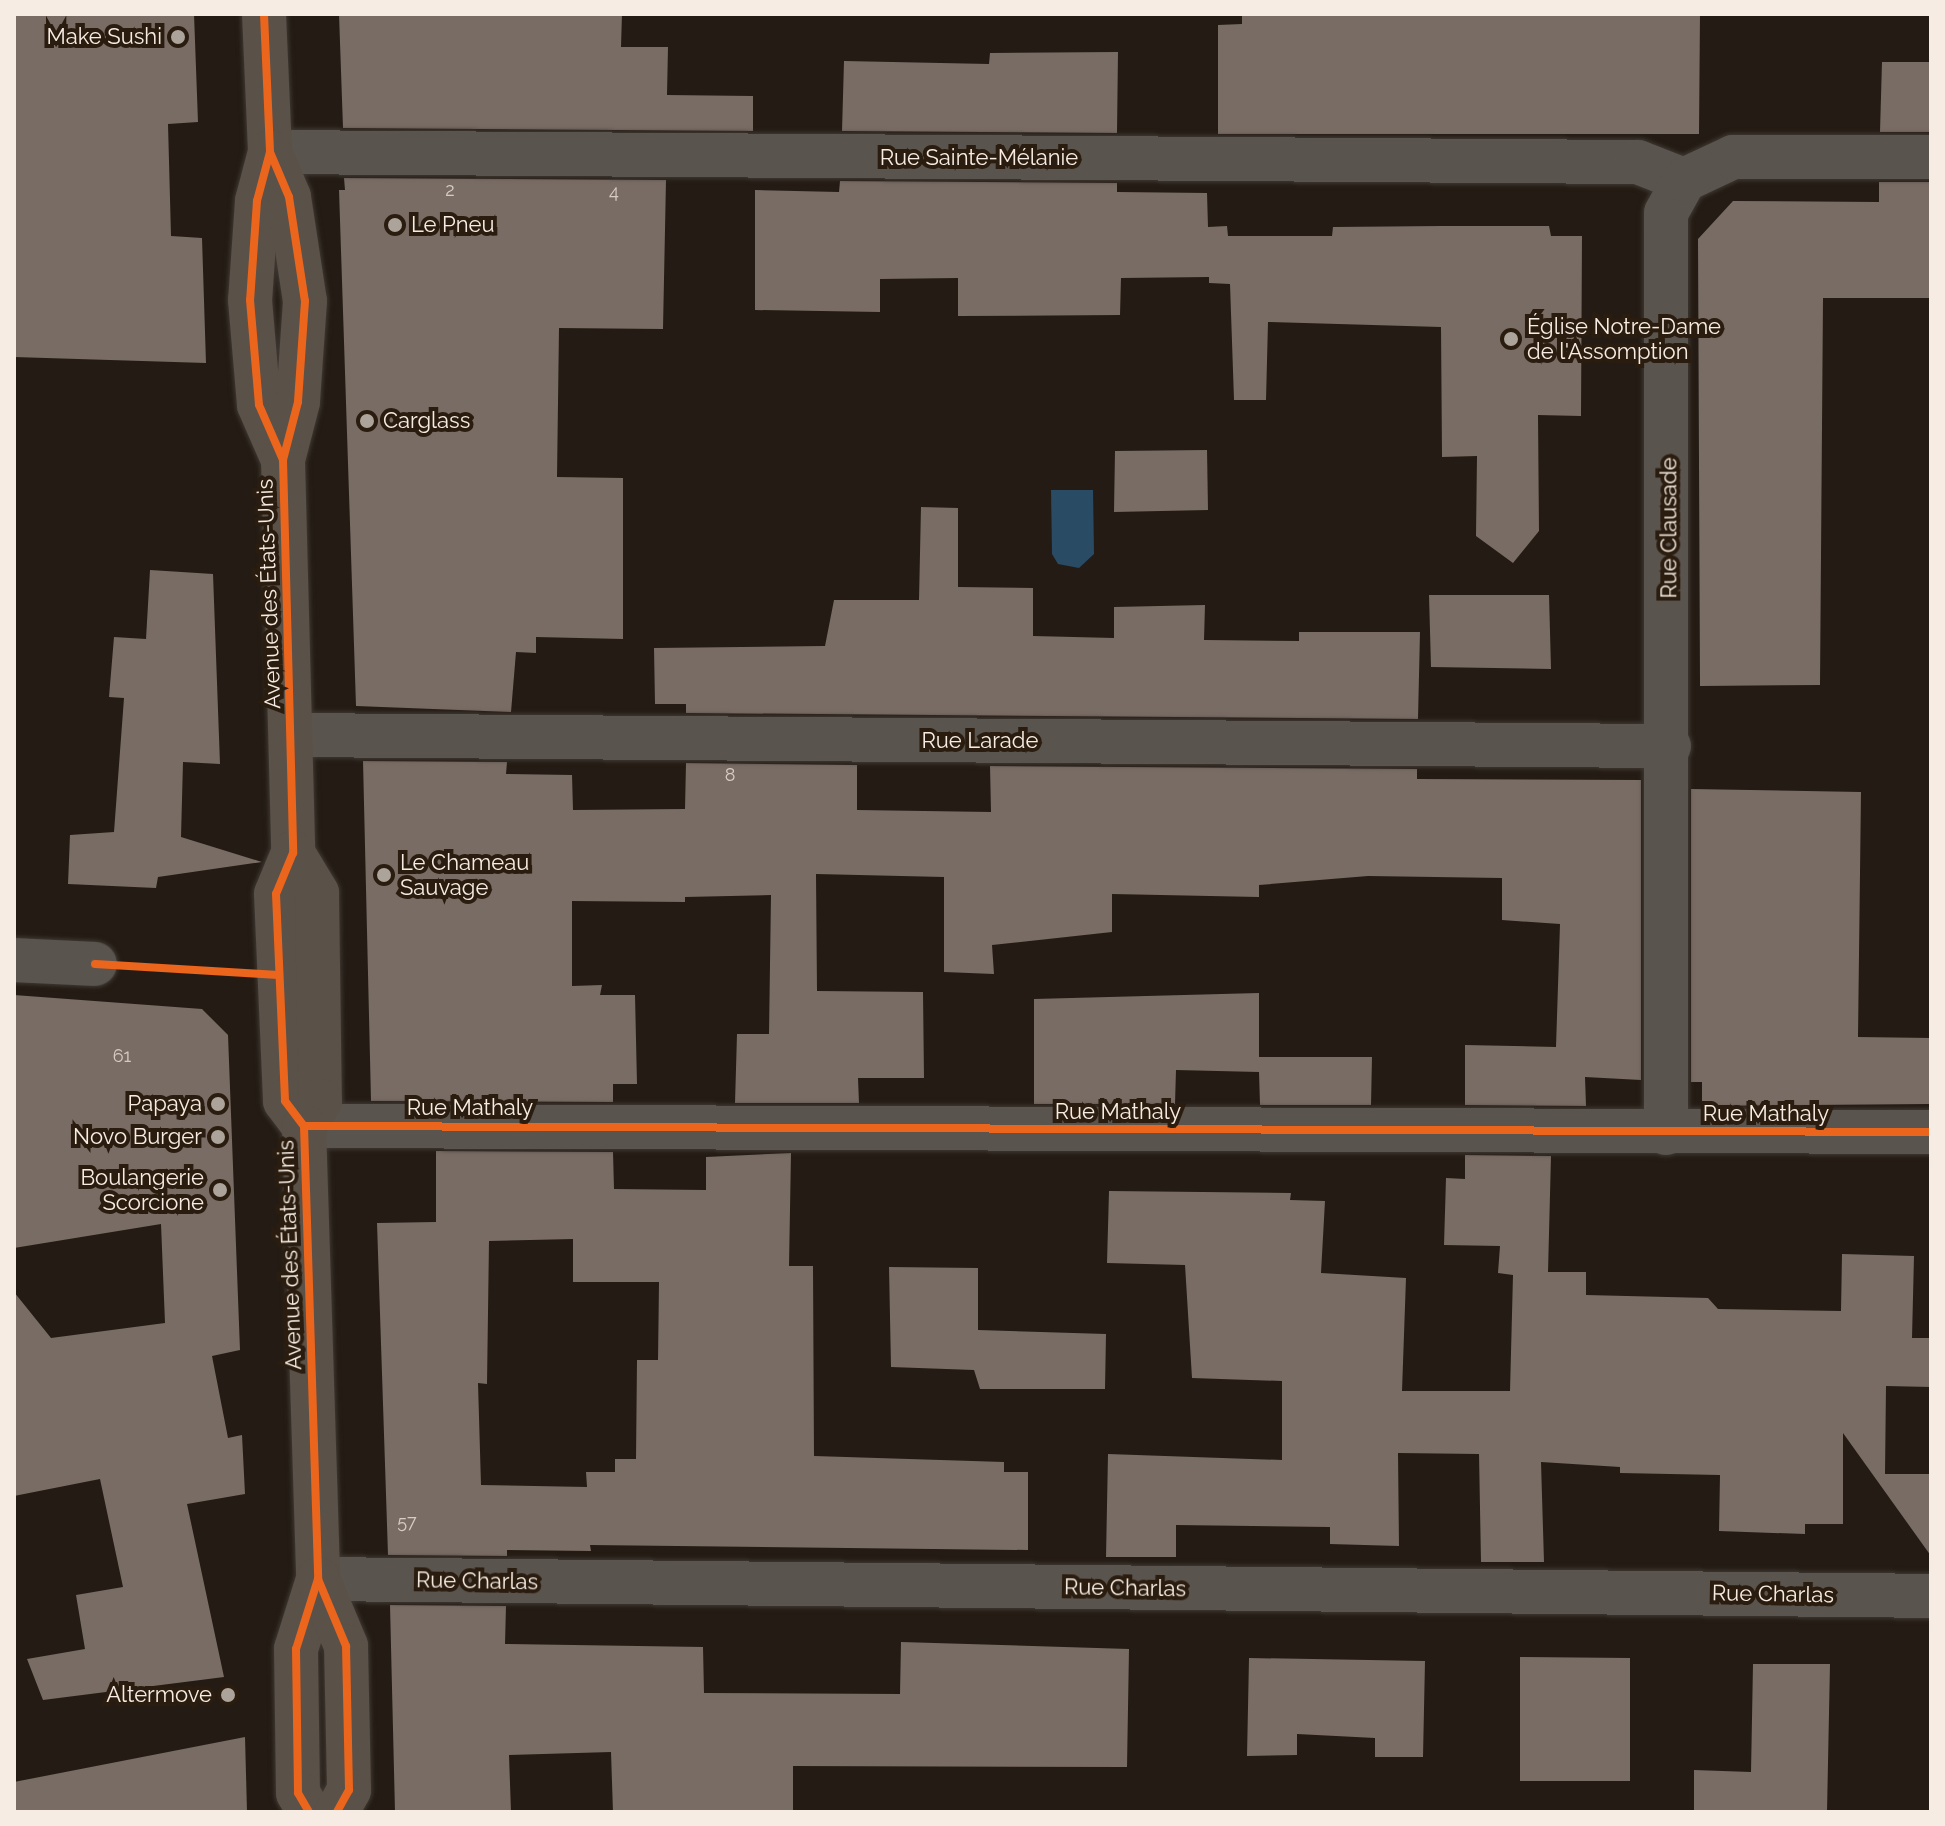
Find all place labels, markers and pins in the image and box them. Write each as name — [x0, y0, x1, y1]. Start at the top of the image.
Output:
place label: Make Sushi — [47, 24, 162, 50]
marker: Make Sushi — [169, 28, 187, 46]
place label: Le Pneu — [411, 212, 495, 238]
marker: Le Pneu — [386, 216, 404, 234]
place label: Église Notre-Dame de l'Assomption — [1527, 313, 1721, 364]
marker: Église Notre-Dame de l'Assomption — [1502, 330, 1520, 348]
place label: Carglass — [383, 408, 470, 434]
marker: Carglass — [358, 412, 376, 430]
place label: Le Chameau Sauvage — [400, 849, 529, 900]
marker: Le Chameau Sauvage — [375, 866, 393, 884]
place label: Papaya — [128, 1091, 202, 1117]
marker: Papaya — [209, 1095, 227, 1113]
place label: Novo Burger — [73, 1124, 202, 1150]
marker: Novo Burger — [209, 1128, 227, 1146]
place label: Boulangerie Scorcione — [80, 1164, 204, 1216]
marker: Boulangerie Scorcione — [211, 1181, 229, 1199]
place label: Altermove — [106, 1682, 212, 1708]
marker: Altermove — [219, 1686, 237, 1704]

